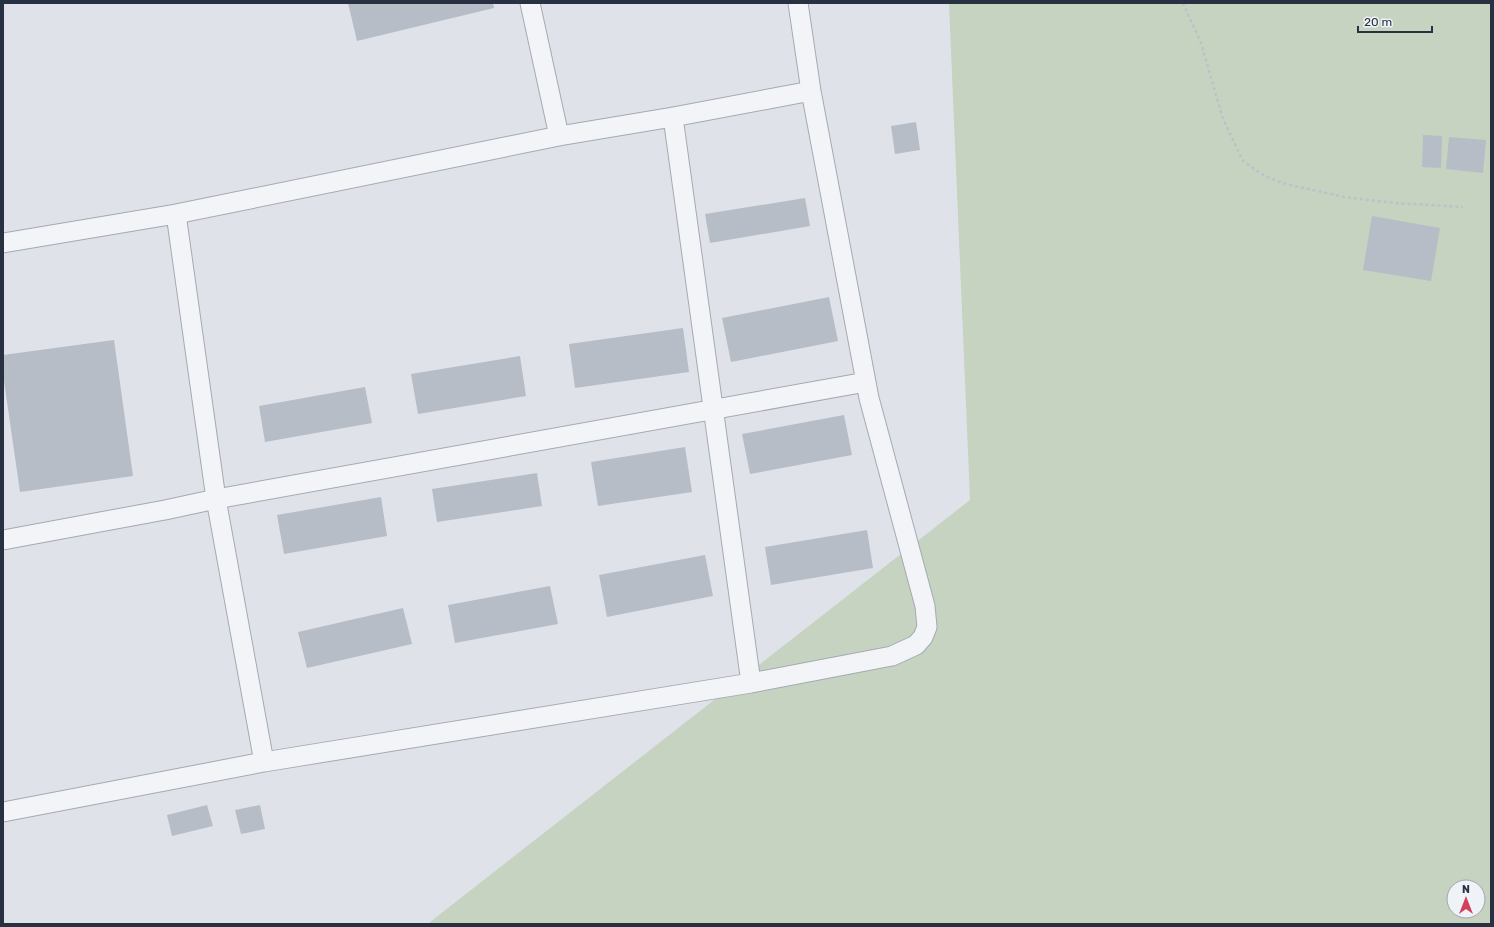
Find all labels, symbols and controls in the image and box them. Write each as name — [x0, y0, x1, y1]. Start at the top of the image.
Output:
scale bar — [1358, 8, 1432, 34]
text: 20 m — [1364, 15, 1392, 29]
north arrow — [1446, 879, 1486, 919]
text: N — [1462, 883, 1470, 896]

